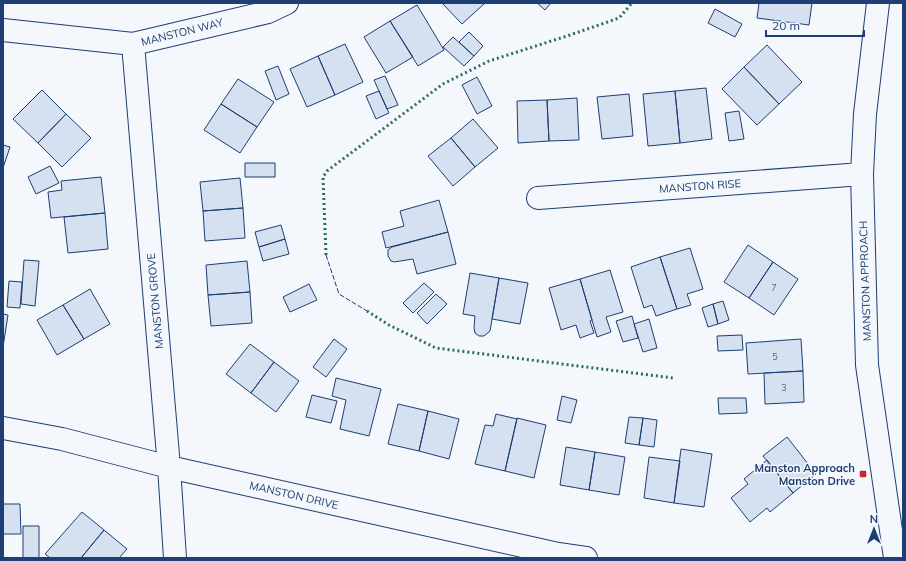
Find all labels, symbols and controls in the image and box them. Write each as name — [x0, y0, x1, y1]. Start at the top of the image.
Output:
scale bar — [766, 12, 864, 38]
street label: MANSTON WAY — [140, 15, 225, 49]
text: 20 m — [772, 18, 800, 33]
street label: MANSTON RISE — [659, 176, 741, 196]
street label: MANSTON APPROACH — [856, 221, 874, 341]
street label: MANSTON GROVE — [144, 252, 166, 350]
house number: 7 — [771, 282, 777, 293]
house number: 5 — [772, 351, 778, 362]
house number: 3 — [781, 382, 787, 393]
place label: Manston Approach Manston Drive — [755, 461, 855, 488]
marker: Manston Approach Manston Drive — [858, 469, 868, 479]
street label: MANSTON DRIVE — [248, 478, 340, 512]
north arrow — [854, 509, 894, 549]
text: N — [870, 512, 878, 526]

